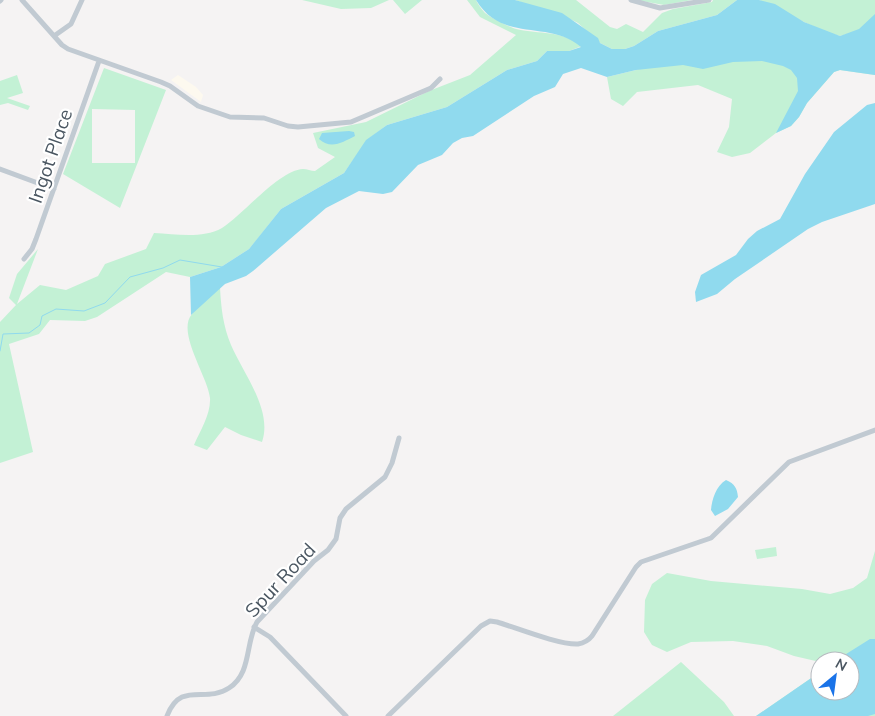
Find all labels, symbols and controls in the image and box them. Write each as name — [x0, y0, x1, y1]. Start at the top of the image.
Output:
street label: Ingot Place — [23, 106, 77, 206]
street label: Spur Road — [240, 538, 320, 622]
north arrow — [810, 651, 860, 701]
text: N — [832, 654, 850, 675]

